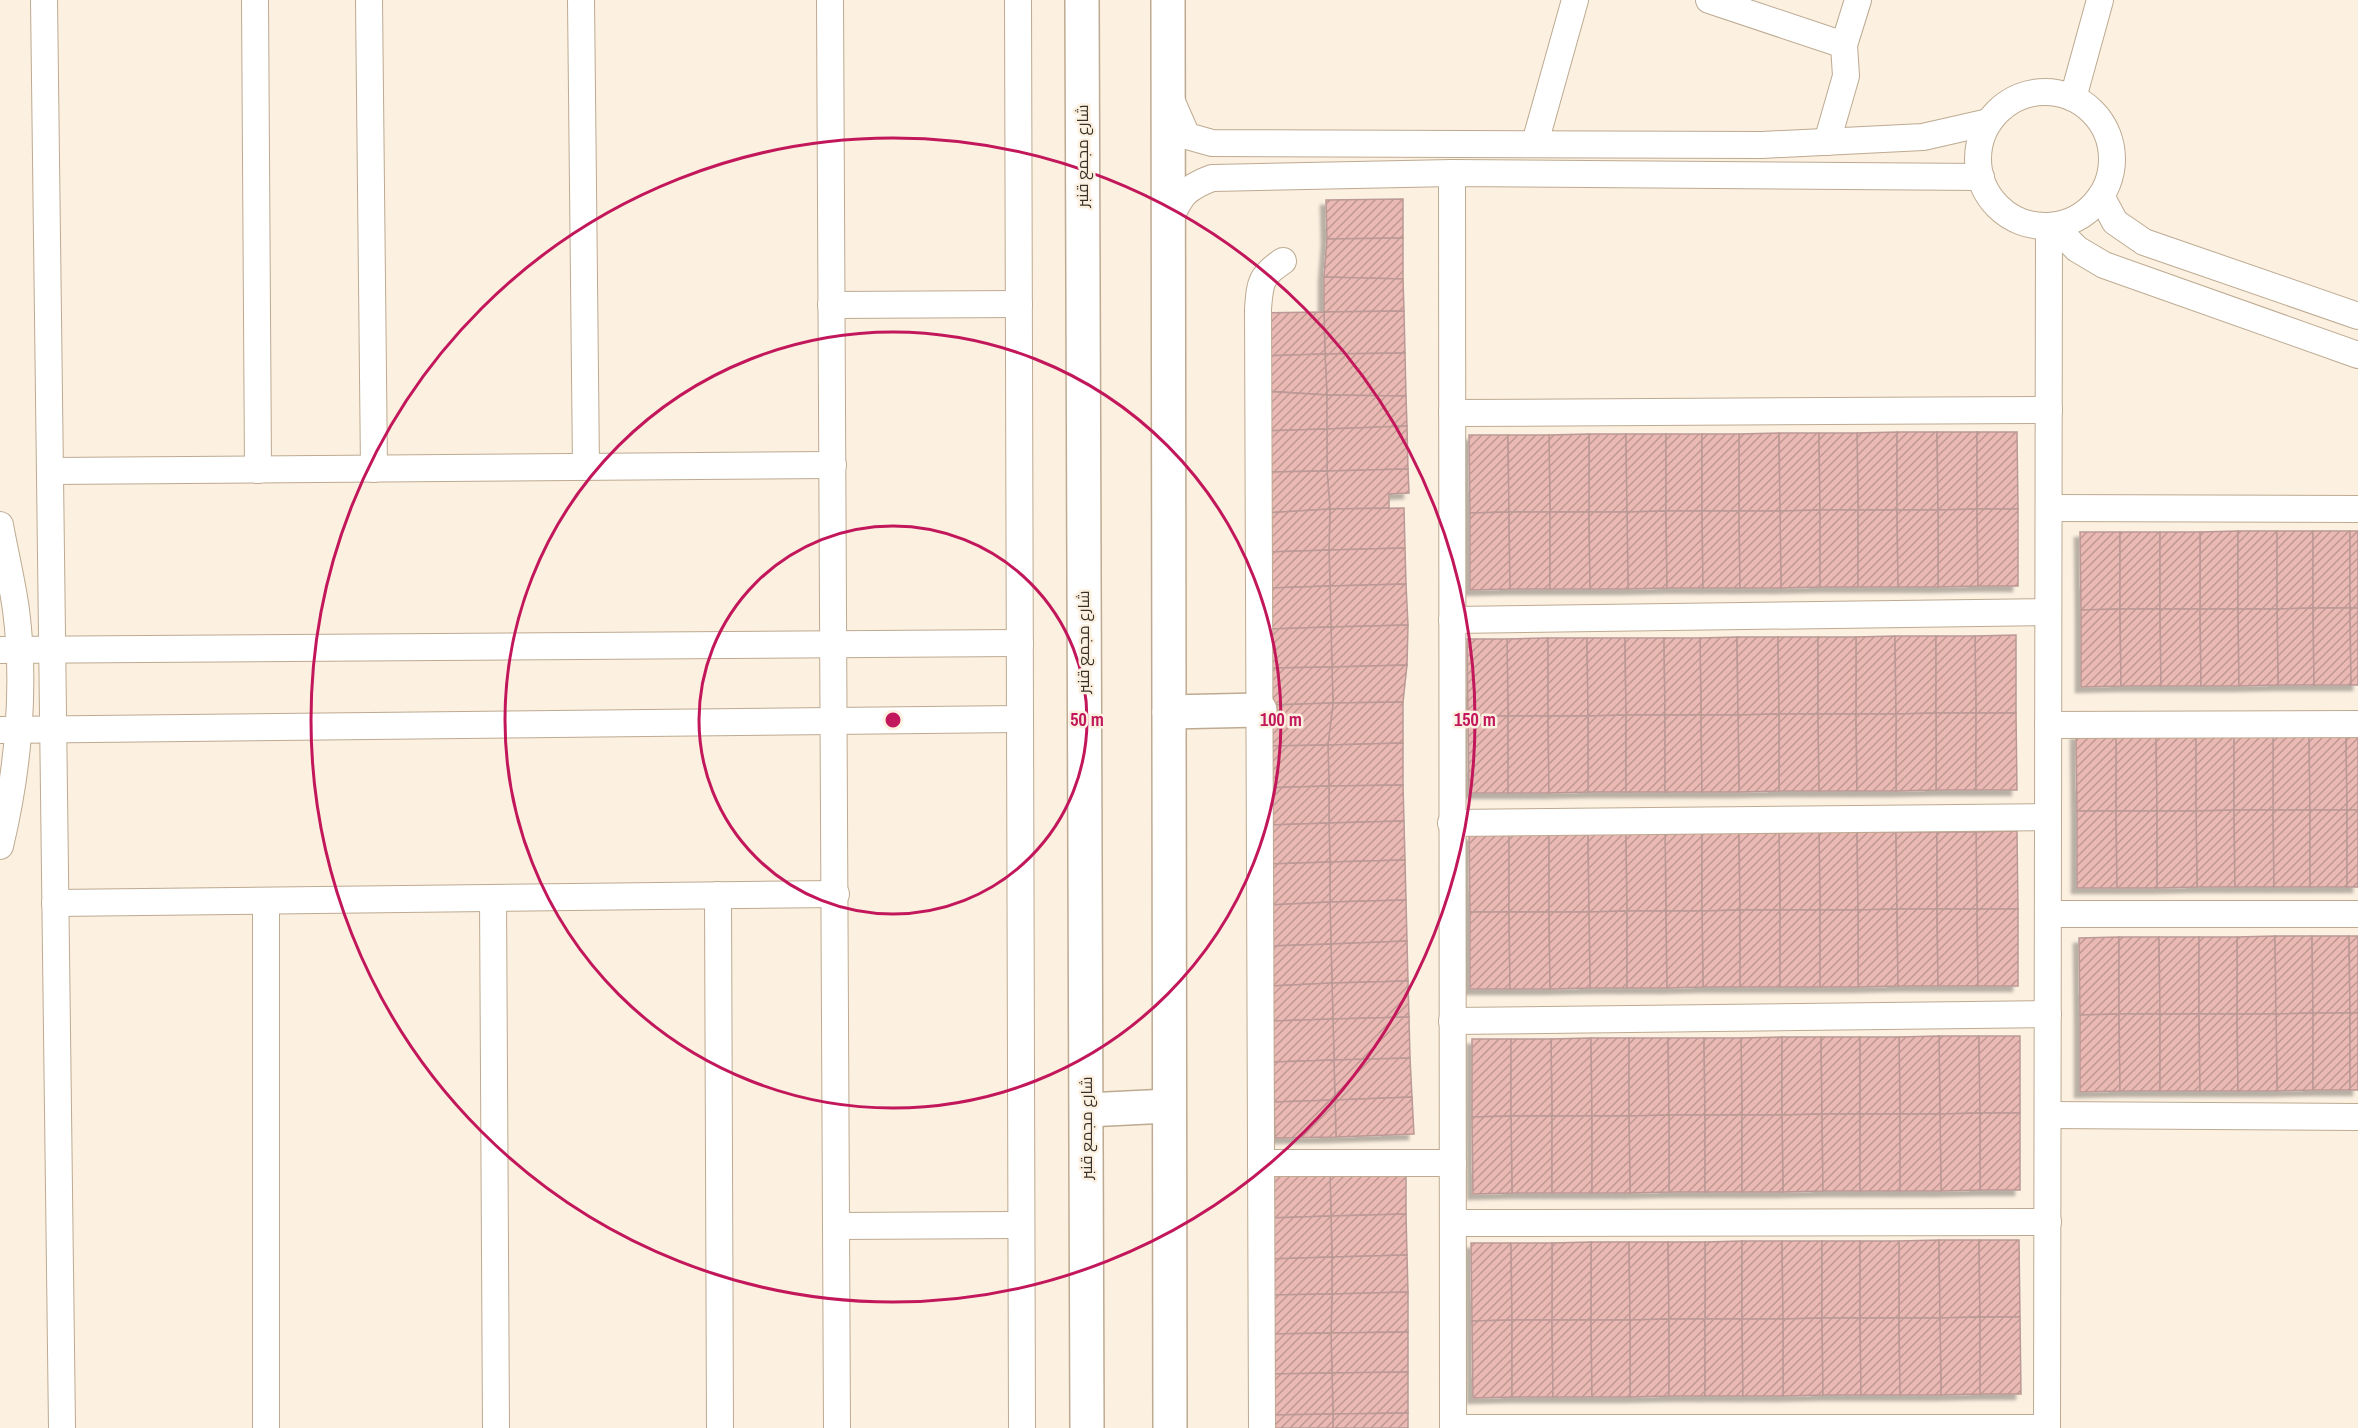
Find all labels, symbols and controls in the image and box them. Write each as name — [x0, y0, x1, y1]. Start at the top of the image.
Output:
street label: شارع مجمع قنبر — [1071, 104, 1094, 209]
street label: شارع مجمع قنبر — [1072, 590, 1095, 695]
text: 50 m — [1070, 707, 1104, 732]
text: 100 m — [1260, 707, 1302, 732]
text: 150 m — [1454, 707, 1496, 732]
centre of rings — [883, 710, 903, 730]
street label: شارع مجمع قنبر — [1075, 1076, 1098, 1181]

